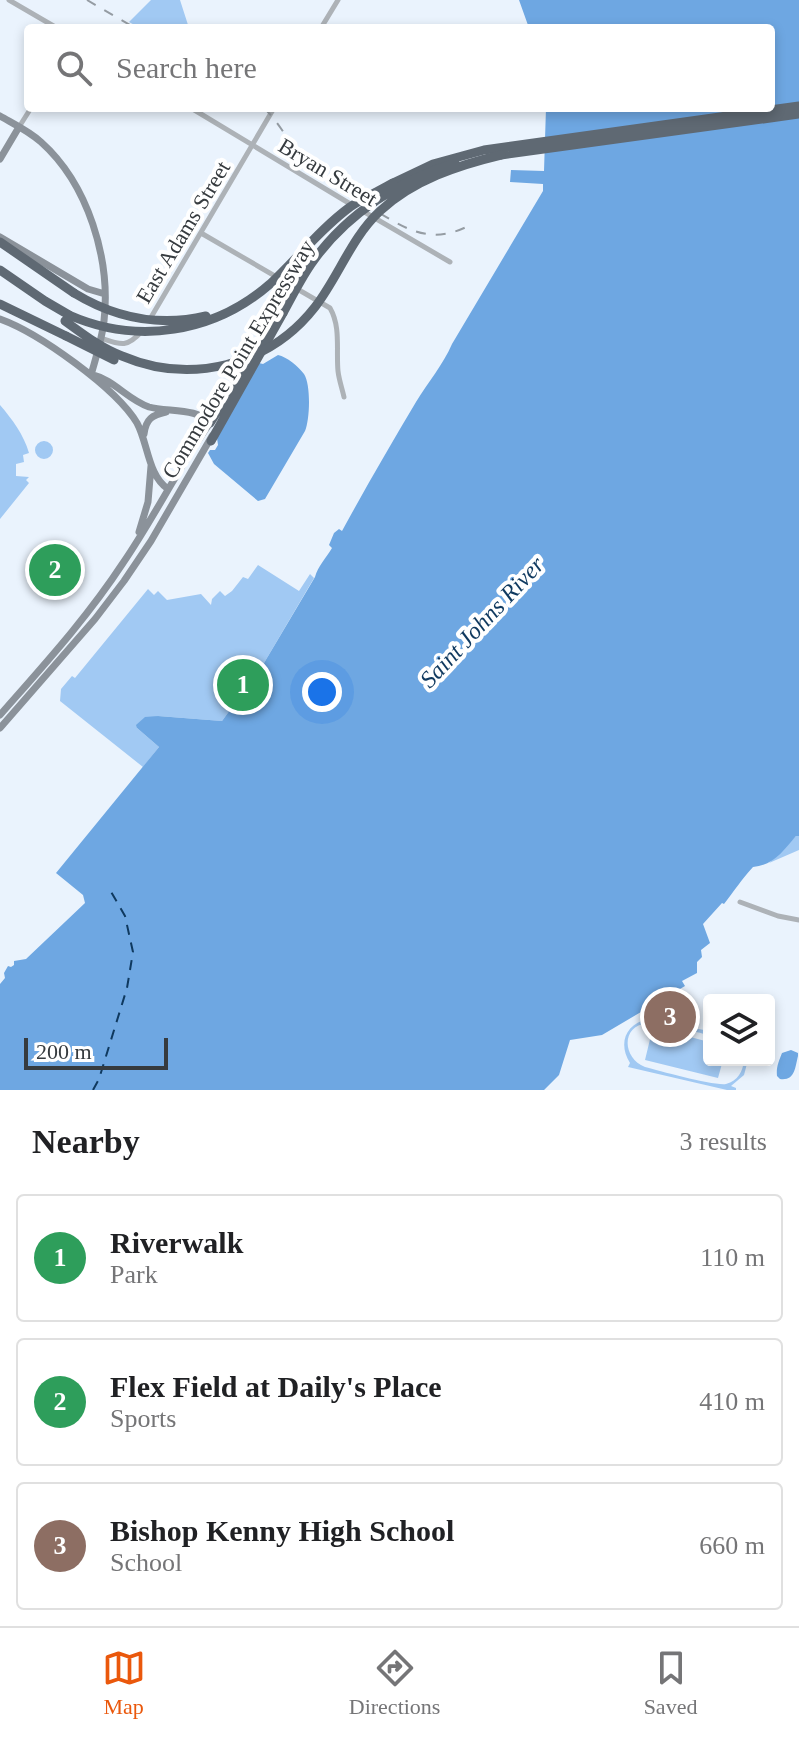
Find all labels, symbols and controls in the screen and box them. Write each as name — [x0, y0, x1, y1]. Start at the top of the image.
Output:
search box — [24, 24, 775, 112]
icon: search — [52, 46, 96, 90]
text: Search here — [116, 51, 257, 84]
street label: Bryan Street — [274, 133, 382, 211]
street label: East Adams Street — [131, 156, 235, 308]
street label: Commodore Point Expressway — [157, 235, 319, 483]
pin: 2 — [29, 540, 81, 600]
water label: Saint Johns River — [415, 551, 550, 693]
pin: 1 — [217, 655, 269, 715]
your location — [302, 672, 342, 712]
pin: 3 — [644, 987, 696, 1047]
map controls — [703, 994, 775, 1066]
button: layers — [703, 994, 775, 1066]
scale bar — [24, 1034, 168, 1070]
text: 200 m — [36, 1039, 92, 1064]
text: Nearby — [32, 1123, 140, 1160]
text: 3 results — [680, 1127, 767, 1156]
text: Riverwalk — [110, 1226, 243, 1259]
text: 1 — [54, 1243, 67, 1272]
text: 110 m — [700, 1243, 765, 1272]
text: Park — [110, 1260, 158, 1289]
text: Flex Field at Daily's Place — [110, 1370, 442, 1403]
text: 2 — [54, 1387, 67, 1416]
text: 410 m — [699, 1387, 765, 1416]
text: Sports — [110, 1404, 176, 1433]
text: Bishop Kenny High School — [110, 1514, 454, 1547]
text: 3 — [54, 1531, 67, 1560]
text: 660 m — [699, 1531, 765, 1560]
text: School — [110, 1548, 182, 1577]
tab: Map — [102, 1646, 146, 1720]
tab: Directions — [349, 1646, 440, 1720]
tab: Saved — [644, 1646, 697, 1720]

